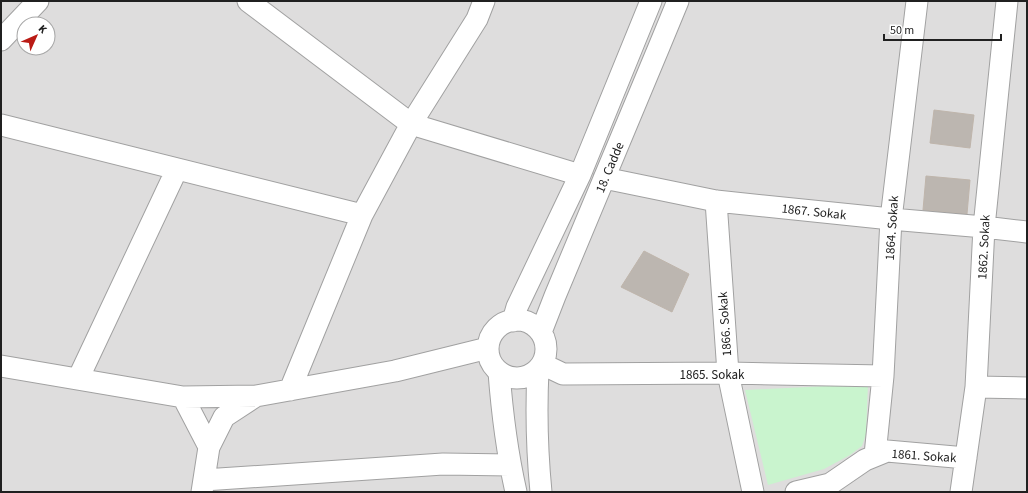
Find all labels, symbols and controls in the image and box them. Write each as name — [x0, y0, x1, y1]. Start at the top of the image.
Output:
north arrow — [16, 16, 56, 56]
scale bar — [884, 16, 1001, 42]
text: K — [35, 22, 51, 37]
text: 50 m — [890, 22, 914, 39]
street label: 18. Cadde — [591, 139, 629, 196]
street label: 1864. Sokak — [881, 194, 903, 261]
street label: 1867. Sokak — [781, 200, 848, 224]
street label: 1862. Sokak — [973, 214, 995, 280]
street label: 1866. Sokak — [714, 290, 736, 357]
street label: 1865. Sokak — [680, 366, 745, 384]
street label: 1861. Sokak — [891, 445, 958, 467]

